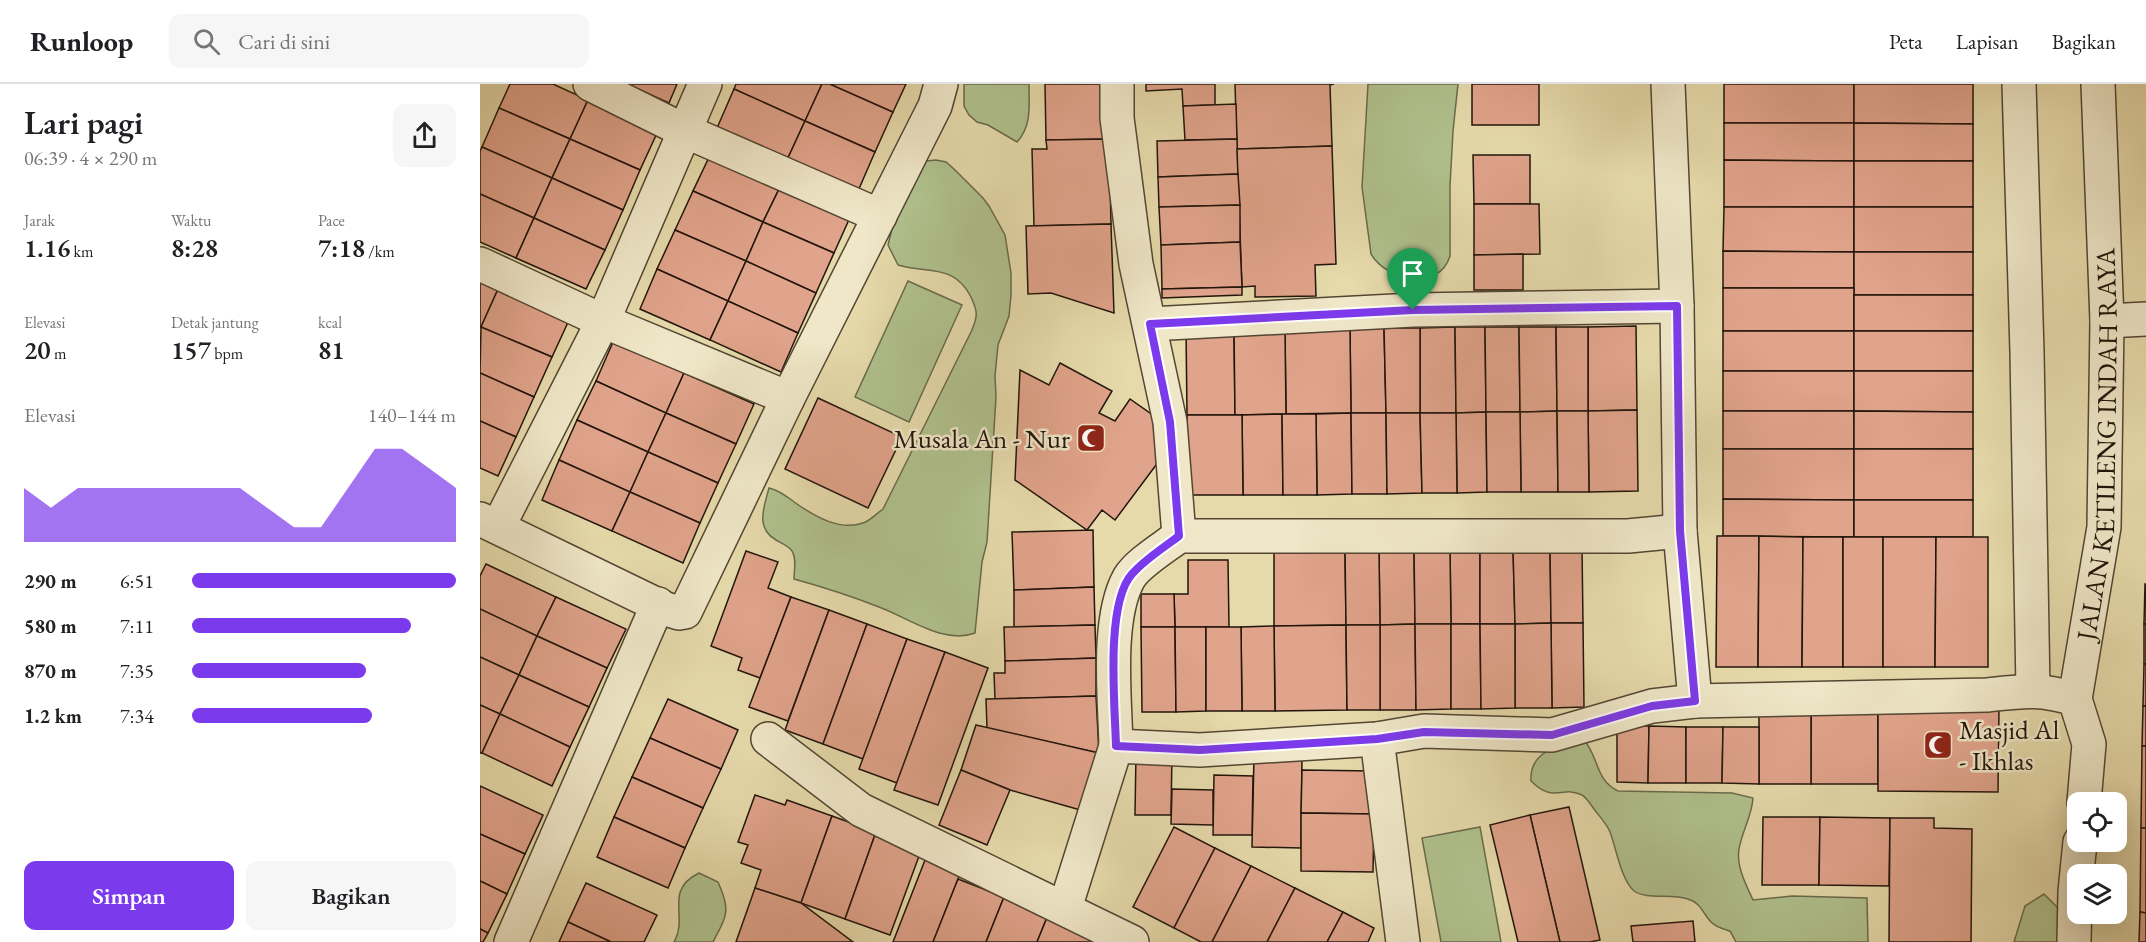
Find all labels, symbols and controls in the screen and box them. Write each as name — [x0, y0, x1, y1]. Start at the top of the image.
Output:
search box — [169, 14, 589, 68]
text: Runloop — [30, 23, 133, 59]
icon: search — [190, 25, 223, 58]
text: Cari di sini — [238, 27, 330, 56]
text: Peta — [1889, 28, 1923, 55]
text: Lapisan — [1956, 28, 2019, 55]
text: Bagikan — [2052, 28, 2116, 55]
text: Lari pagi — [24, 101, 143, 144]
button: share — [393, 104, 456, 167]
text: 06:39 · 4 × 290 m — [24, 145, 157, 171]
text: Jarak — [24, 210, 55, 231]
text: Waktu — [171, 210, 211, 231]
text: Pace — [318, 210, 345, 231]
text: 1.16 — [24, 231, 70, 265]
text: 8:28 — [171, 231, 218, 265]
text: 7:18 — [318, 231, 365, 265]
text: km — [70, 241, 93, 262]
text: /km — [365, 241, 395, 262]
street label: JALAN KETILENG INDAH RAYA — [2067, 247, 2125, 645]
pin — [1387, 248, 1438, 310]
icon: arrive — [1396, 257, 1429, 290]
text: Elevasi — [24, 312, 65, 333]
text: Detak jantung — [171, 312, 259, 333]
text: kcal — [318, 312, 342, 333]
text: 20 — [24, 333, 51, 367]
text: 157 — [171, 333, 211, 367]
text: 81 — [318, 333, 345, 367]
text: m — [51, 343, 66, 364]
text: bpm — [211, 343, 243, 364]
text: Elevasi — [24, 402, 76, 428]
text: 140–144 m — [368, 402, 456, 428]
place label: Musala An - Nur — [894, 421, 1070, 456]
mosque icon: Musala An - Nur — [1075, 422, 1107, 454]
text: 290 m — [24, 568, 77, 594]
text: 6:51 — [120, 568, 154, 594]
text: 580 m — [24, 613, 77, 639]
text: 7:11 — [120, 613, 154, 639]
text: 870 m — [24, 658, 77, 684]
text: 7:35 — [120, 658, 154, 684]
text: 1.2 km — [24, 703, 82, 729]
text: 7:34 — [120, 703, 154, 729]
place label: Masjid Al - Ikhlas — [1959, 712, 2059, 778]
mosque icon: Masjid Al - Ikhlas — [1922, 729, 1954, 761]
map controls — [2067, 792, 2127, 924]
button: locate — [2067, 792, 2127, 852]
button: Simpan — [24, 861, 234, 930]
button: Bagikan — [246, 861, 456, 930]
button: layers — [2067, 864, 2127, 924]

